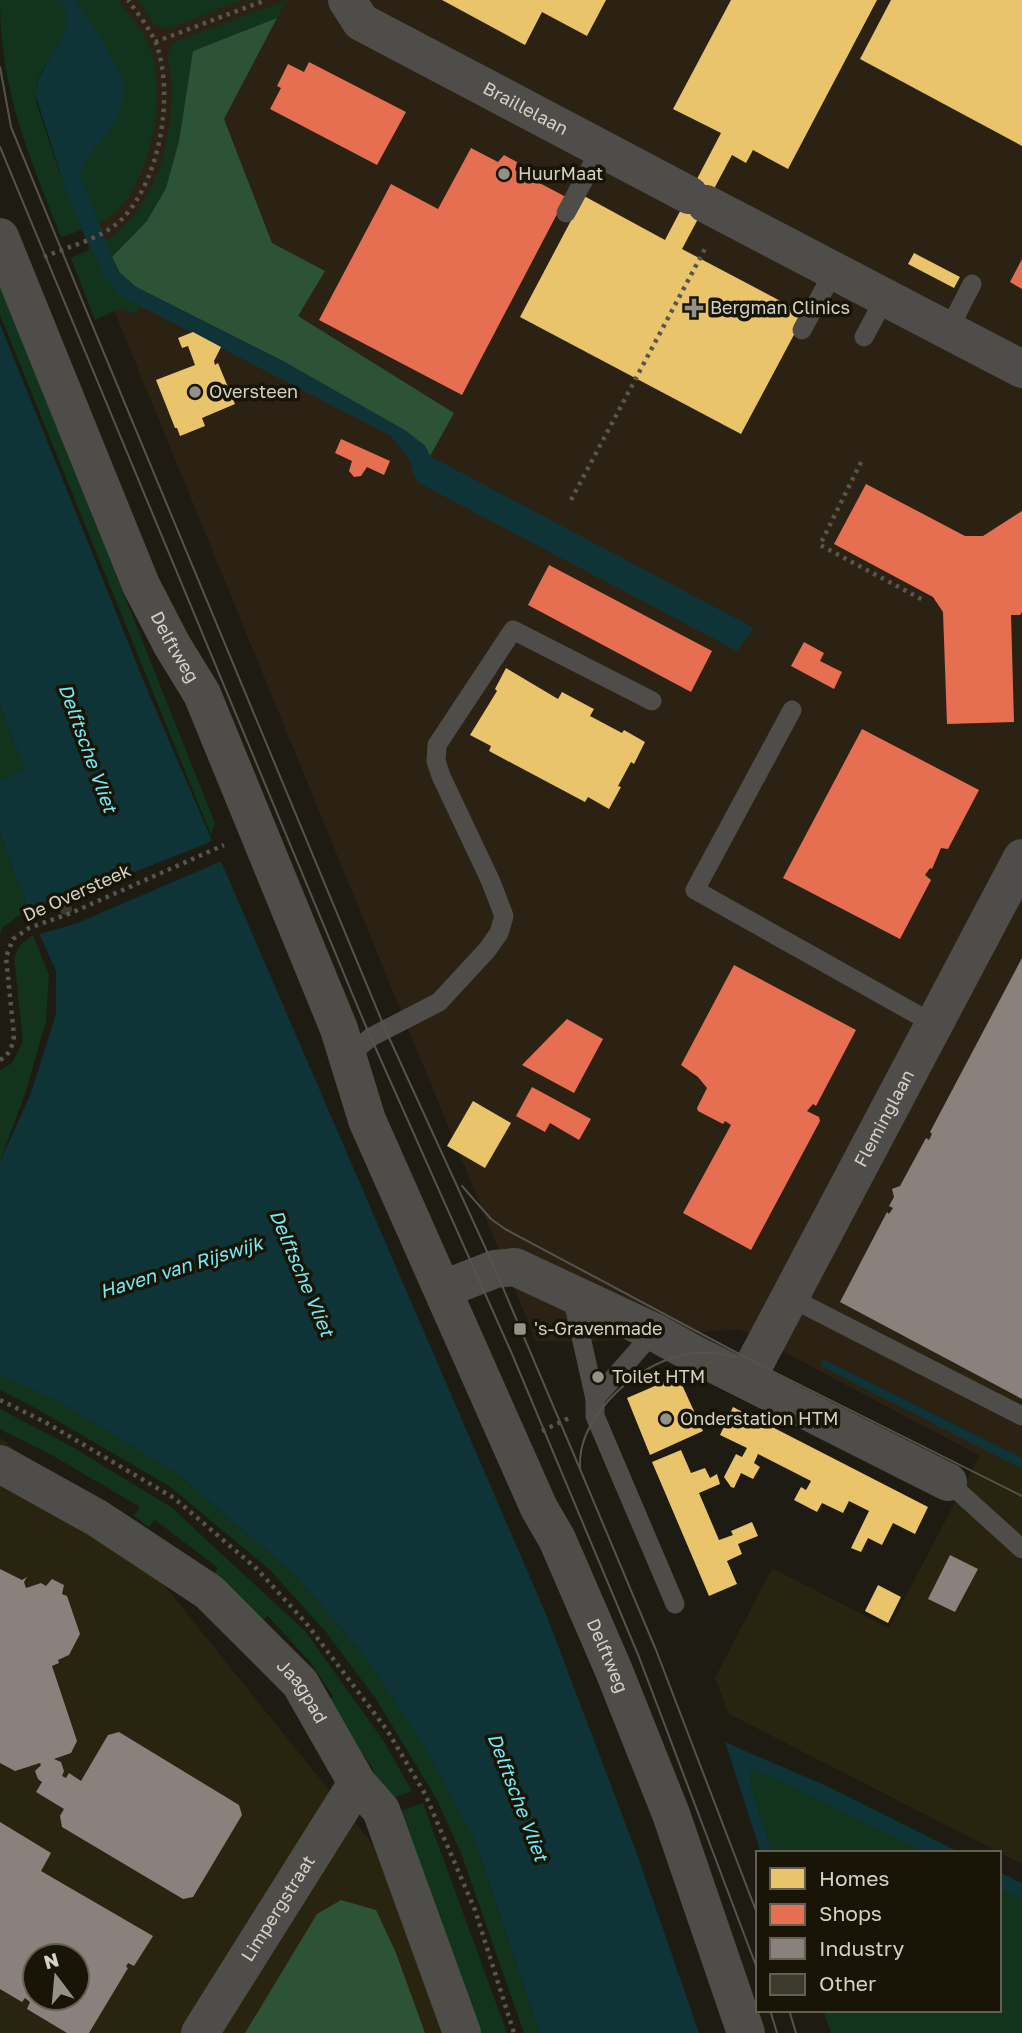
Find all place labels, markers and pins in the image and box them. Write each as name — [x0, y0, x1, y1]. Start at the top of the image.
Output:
place label: HuurMaat — [518, 162, 603, 184]
marker: HuurMaat — [496, 166, 512, 182]
place label: Bergman Clinics — [710, 296, 850, 318]
marker: Bergman Clinics — [684, 298, 704, 318]
place label: Oversteen — [209, 380, 298, 402]
marker: Oversteen — [187, 384, 203, 400]
place label: 's-Gravenmade — [534, 1317, 663, 1339]
marker: 's-Gravenmade — [512, 1321, 528, 1337]
place label: Toilet HTM — [612, 1365, 705, 1387]
marker: Toilet HTM — [590, 1369, 606, 1385]
place label: Onderstation HTM — [680, 1407, 838, 1429]
marker: Onderstation HTM — [658, 1411, 674, 1427]

